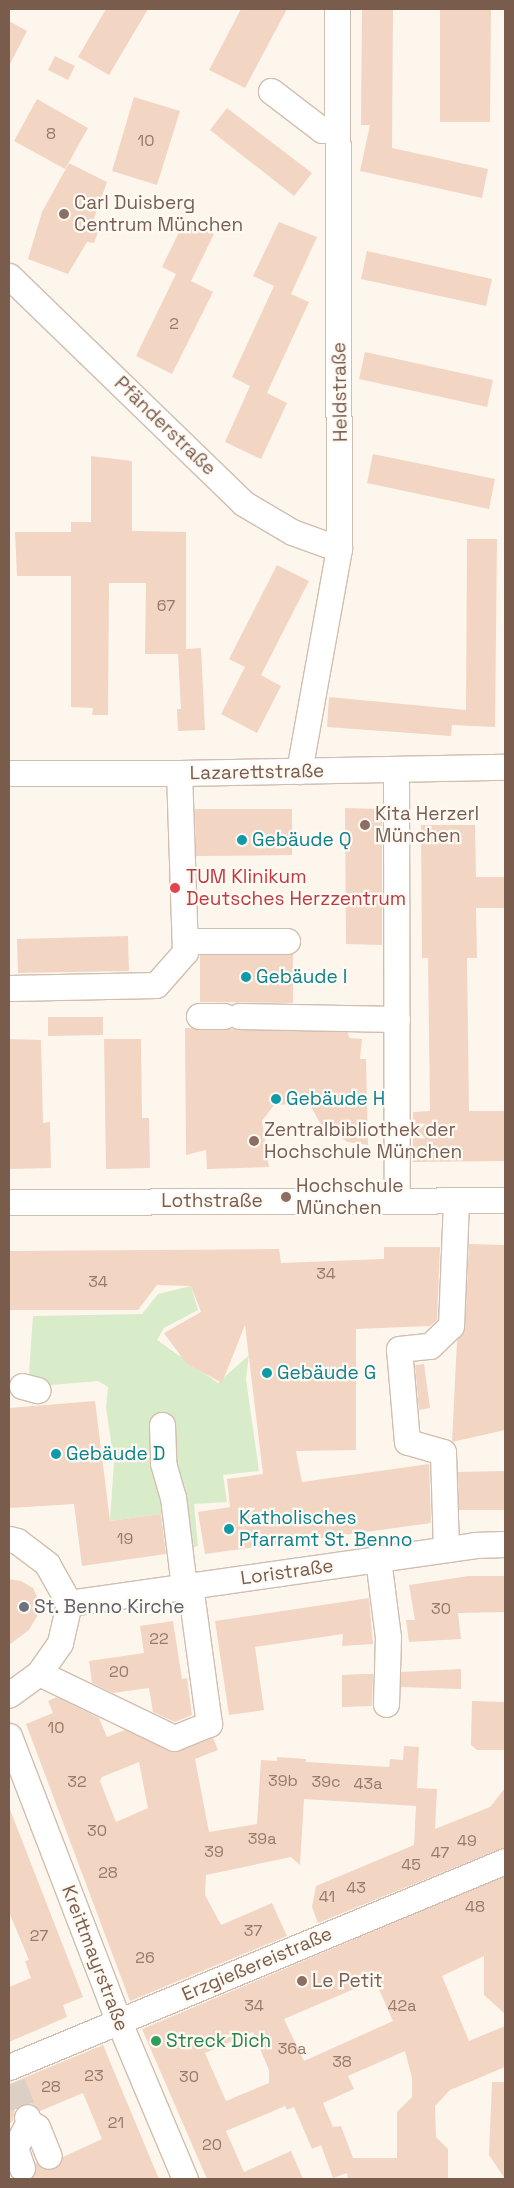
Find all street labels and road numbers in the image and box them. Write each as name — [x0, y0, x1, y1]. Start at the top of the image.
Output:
street label: Heldstraße — [328, 342, 352, 442]
street label: Pfänderstraße — [110, 372, 220, 480]
street label: Lazarettstraße — [190, 759, 324, 785]
street label: Lothstraße — [161, 1190, 263, 1212]
street label: Loristraße — [239, 1554, 335, 1590]
street label: Kreittmayrstraße — [57, 1882, 133, 2034]
street label: Erzgießereistraße — [179, 1922, 335, 2006]

